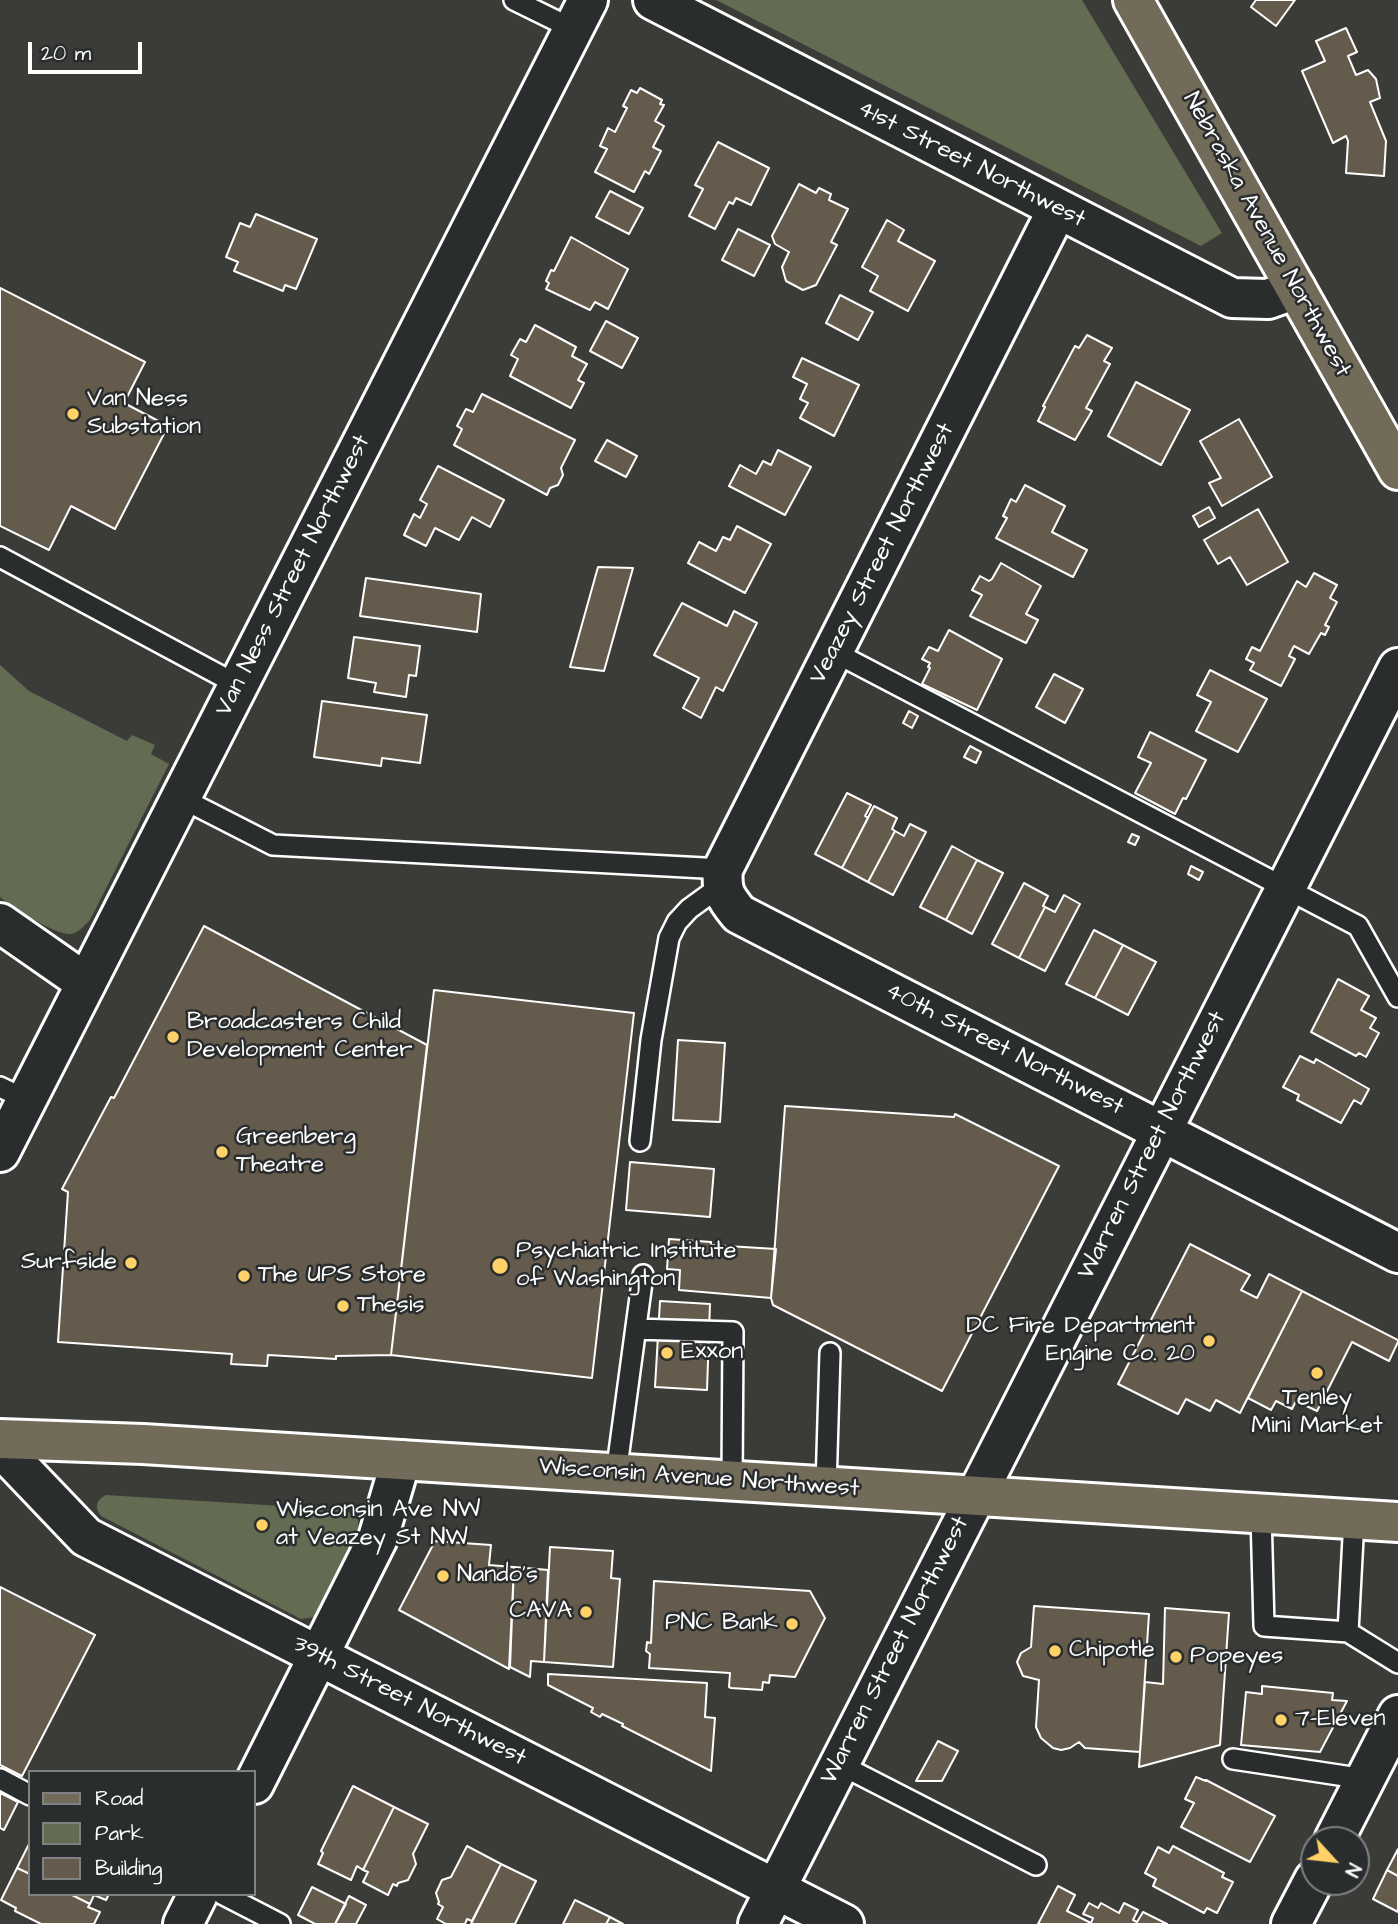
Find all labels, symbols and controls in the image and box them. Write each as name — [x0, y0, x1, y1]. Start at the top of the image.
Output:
scale bar — [32, 28, 145, 72]
text: 20 m — [41, 39, 91, 68]
street label: Nebraska Avenue Northwest — [1176, 88, 1356, 382]
street label: 41st Street Northwest — [852, 95, 1090, 235]
place label: Van Ness Substation — [87, 386, 201, 442]
marker: Van Ness Substation — [65, 406, 81, 422]
street label: Veazey Street Northwest — [805, 419, 961, 689]
street label: Van Ness Street Northwest — [210, 431, 378, 721]
street label: 40th Street Northwest — [880, 977, 1128, 1123]
street label: Warren Street Northwest — [1073, 1007, 1233, 1285]
place label: Broadcasters Child Development Center — [187, 1009, 412, 1065]
marker: Broadcasters Child Development Center — [165, 1029, 181, 1045]
place label: Greenberg Theatre — [236, 1124, 356, 1180]
marker: Greenberg Theatre — [214, 1144, 230, 1160]
place label: Psychiatric Institute of Washington — [516, 1238, 736, 1294]
place label: Surfside — [21, 1249, 117, 1277]
marker: Surfside — [123, 1255, 139, 1271]
marker: Psychiatric Institute of Washington — [490, 1256, 510, 1276]
place label: The UPS Store — [258, 1262, 426, 1290]
marker: The UPS Store — [236, 1268, 252, 1284]
place label: Thesis — [357, 1292, 425, 1320]
marker: Thesis — [335, 1298, 351, 1314]
place label: DC Fire Department Engine Co. 20 — [966, 1313, 1195, 1369]
marker: DC Fire Department Engine Co. 20 — [1201, 1333, 1217, 1349]
place label: Exxon — [681, 1339, 743, 1367]
marker: Exxon — [659, 1345, 675, 1361]
marker: Tenley Mini Market — [1309, 1365, 1325, 1381]
place label: Tenley Mini Market — [1251, 1385, 1383, 1441]
street label: Wisconsin Avenue Northwest — [538, 1453, 860, 1505]
place label: Wisconsin Ave NW at Veazey St NW — [276, 1497, 480, 1553]
street label: Warren Street Northwest — [816, 1512, 976, 1790]
marker: Wisconsin Ave NW at Veazey St NW — [254, 1517, 270, 1533]
place label: Nando's — [457, 1562, 538, 1590]
marker: Nando's — [435, 1568, 451, 1584]
place label: CAVA — [509, 1598, 572, 1626]
marker: CAVA — [578, 1604, 594, 1620]
place label: PNC Bank — [665, 1610, 778, 1638]
marker: PNC Bank — [784, 1616, 800, 1632]
street label: 39th Street Northwest — [287, 1631, 531, 1773]
place label: Chipotle — [1069, 1637, 1155, 1665]
marker: Chipotle — [1047, 1643, 1063, 1659]
place label: Popeyes — [1190, 1643, 1283, 1671]
marker: Popeyes — [1168, 1649, 1184, 1665]
place label: 7-Eleven — [1295, 1706, 1386, 1734]
marker: 7-Eleven — [1273, 1712, 1289, 1728]
legend — [28, 1770, 256, 1896]
text: Road — [95, 1784, 143, 1813]
text: Park — [95, 1819, 144, 1848]
north arrow — [1300, 1826, 1370, 1896]
text: Building — [95, 1854, 162, 1883]
text: N — [1338, 1858, 1367, 1881]

